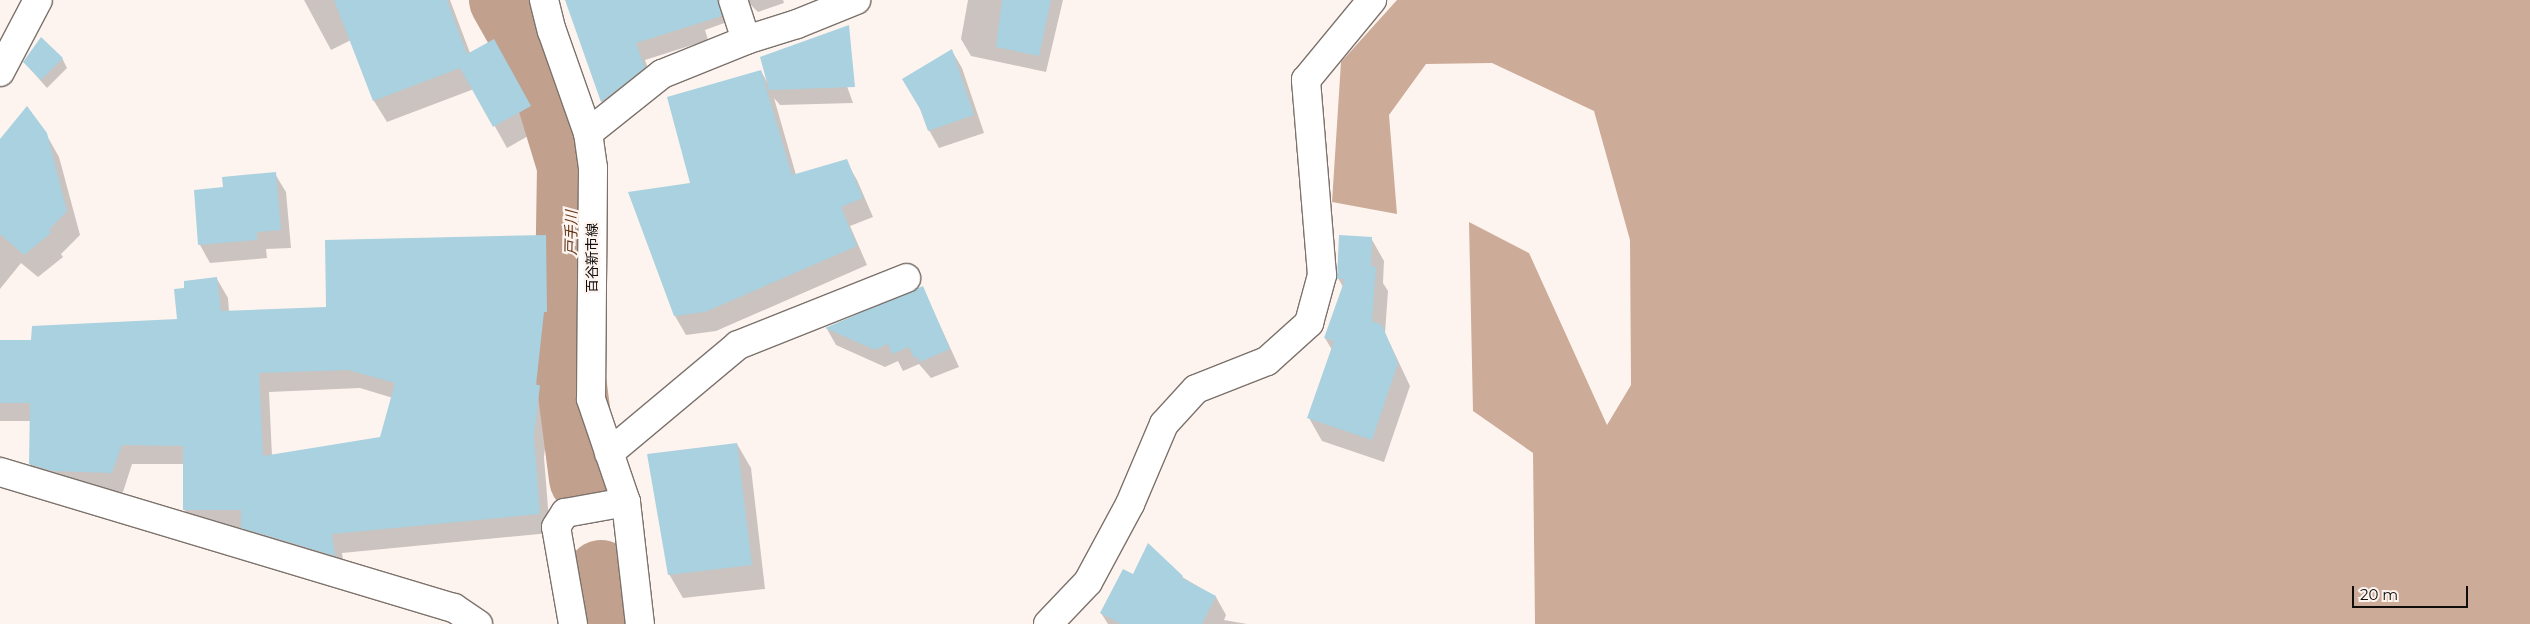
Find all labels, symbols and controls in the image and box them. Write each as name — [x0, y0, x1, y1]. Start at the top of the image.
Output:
water label: 戸手川 — [562, 210, 580, 256]
street label: 百谷新市線 — [584, 223, 600, 293]
scale bar — [2355, 576, 2471, 608]
text: 20 m — [2360, 585, 2398, 604]

